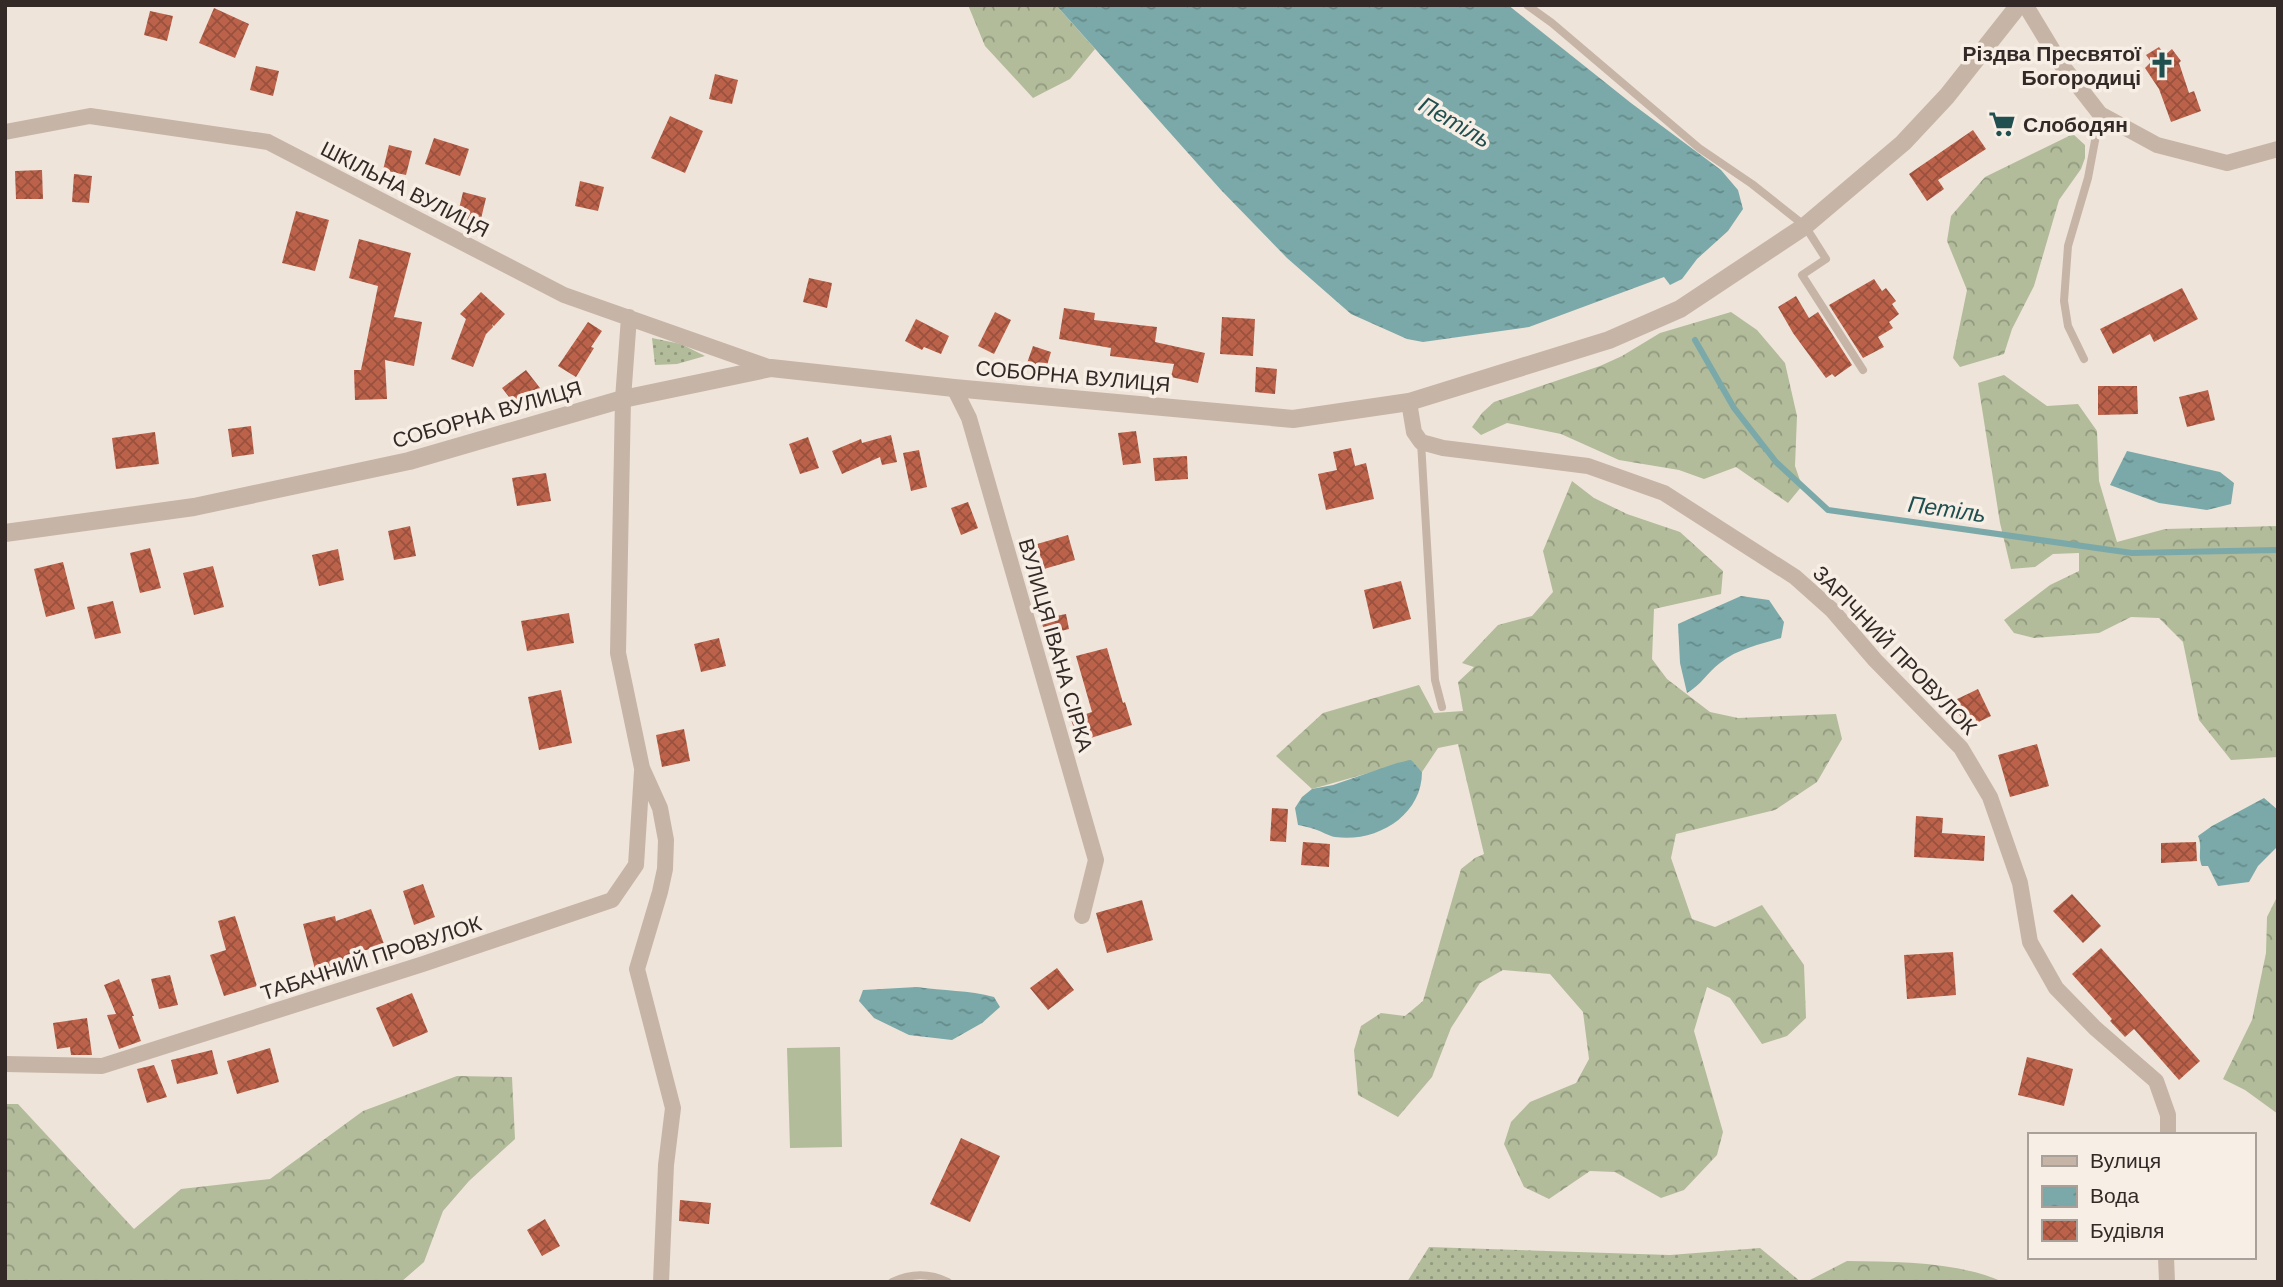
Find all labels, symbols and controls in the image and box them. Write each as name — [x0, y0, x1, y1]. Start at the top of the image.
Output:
place label: Різдва Пресвятої Богородиці — [1963, 42, 2142, 89]
church icon: Різдва Пресвятої Богородиці — [2147, 50, 2177, 80]
water label: Петіль — [1414, 91, 1496, 153]
supermarket icon: Слободян — [1987, 109, 2017, 139]
place label: Слободян — [2023, 113, 2128, 136]
street label: ШКІЛЬНА ВУЛИЦЯ — [317, 137, 493, 241]
street label: СОБОРНА ВУЛИЦЯ — [975, 356, 1171, 396]
street label: СОБОРНА ВУЛИЦЯ — [390, 376, 584, 452]
water label: Петіль — [1906, 491, 1988, 527]
street label: ВУЛИЦЯ ІВАНА СІРКА — [1015, 536, 1097, 754]
street label: ЗАРІЧНИЙ ПРОВУЛОК — [1809, 561, 1982, 739]
street label: ТАБАЧНИЙ ПРОВУЛОК — [258, 911, 485, 1005]
legend — [2028, 1133, 2255, 1259]
text: Вулиця — [2090, 1149, 2161, 1172]
text: Вода — [2090, 1184, 2139, 1207]
text: Будівля — [2090, 1219, 2164, 1242]

